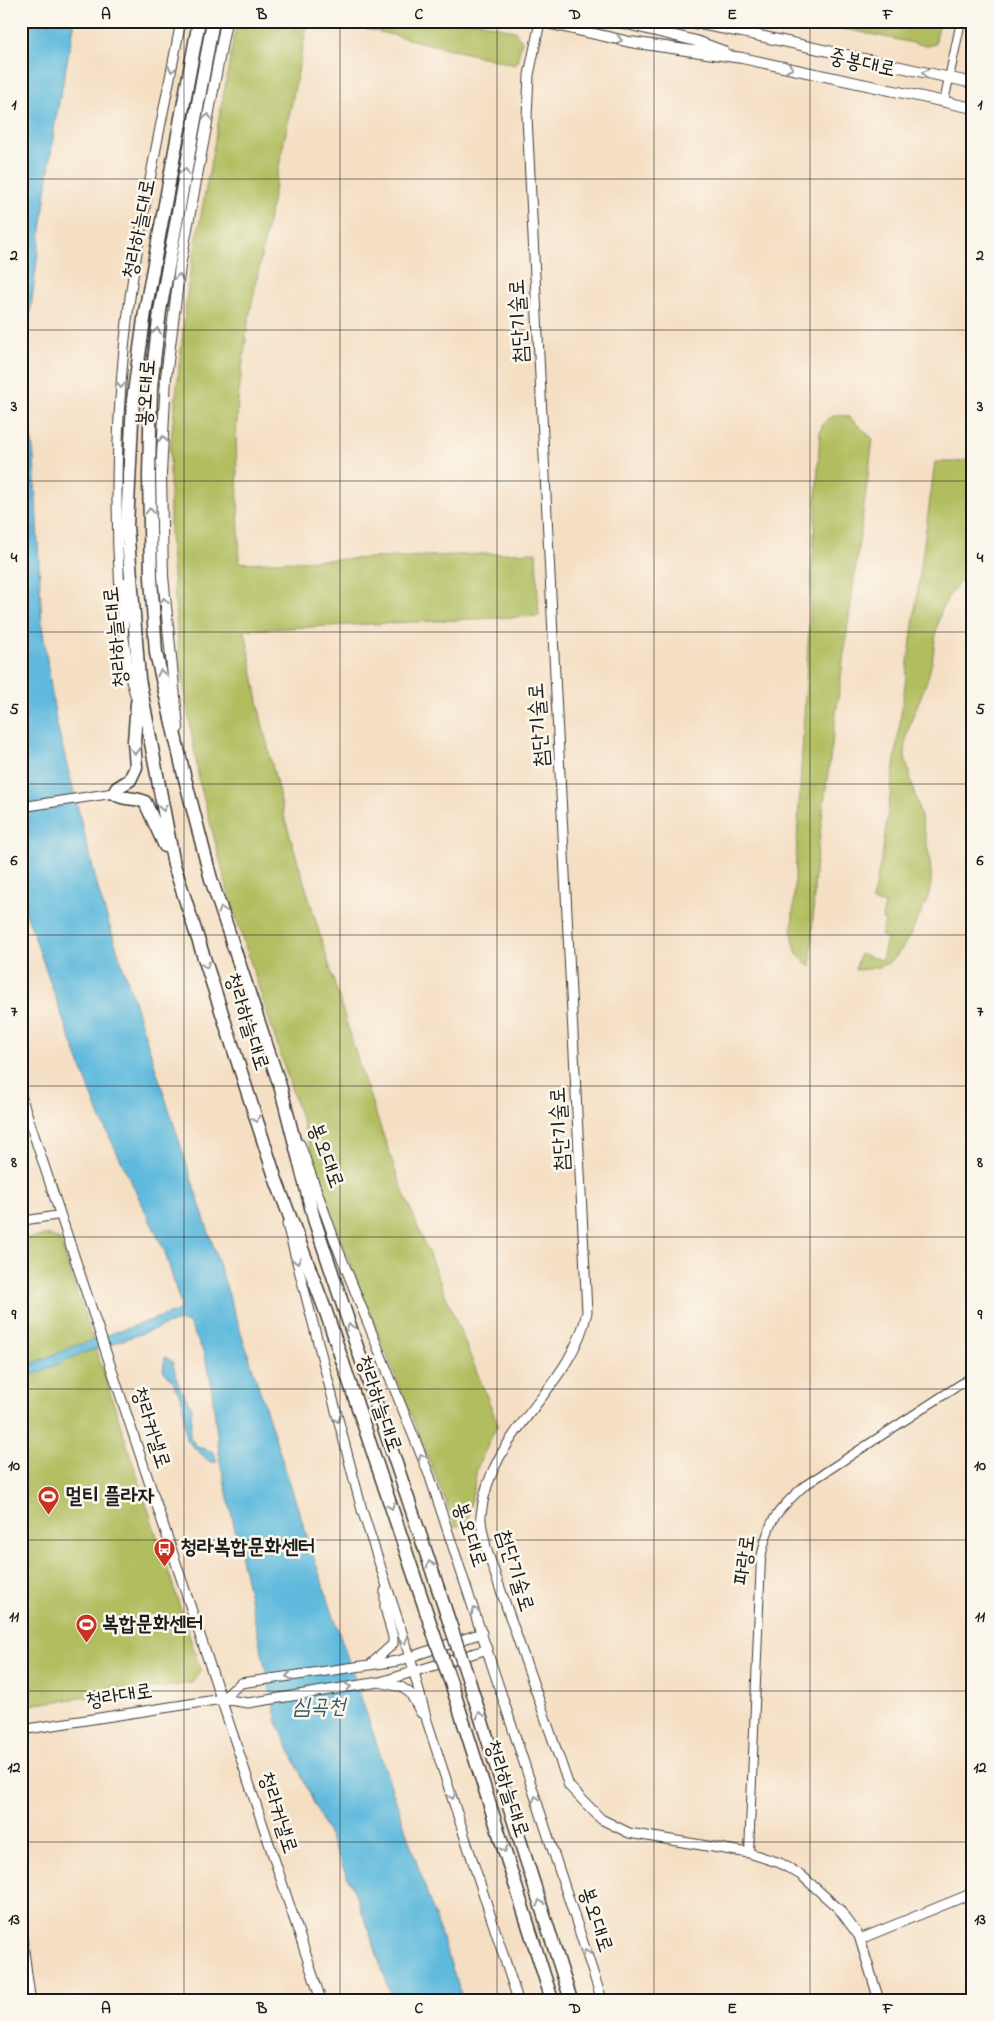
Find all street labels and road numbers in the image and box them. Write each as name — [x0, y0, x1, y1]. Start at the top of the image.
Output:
street label: 중봉대로 — [826, 42, 898, 86]
street label: 청라하늘대로 — [116, 176, 164, 282]
street label: 첨단기술로 — [503, 278, 537, 364]
street label: 봉오대로 — [130, 358, 164, 428]
street label: 청라하늘대로 — [97, 585, 137, 689]
street label: 첨단기술로 — [522, 682, 558, 768]
street label: 청라하늘대로 — [216, 969, 276, 1075]
street label: 첨단기술로 — [544, 1086, 578, 1172]
street label: 봉오대로 — [299, 1119, 351, 1193]
street label: 청라하늘대로 — [347, 1351, 409, 1457]
street label: 청라커낼로 — [123, 1383, 177, 1473]
street label: 봉오대로 — [444, 1498, 494, 1572]
street label: 첨단기술로 — [487, 1526, 541, 1616]
street label: 파랑로 — [728, 1533, 764, 1587]
street label: 청라대로 — [83, 1677, 155, 1717]
street label: 청라하늘대로 — [476, 1736, 536, 1842]
street label: 청라커낼로 — [250, 1768, 304, 1858]
street label: 봉오대로 — [570, 1883, 620, 1957]

